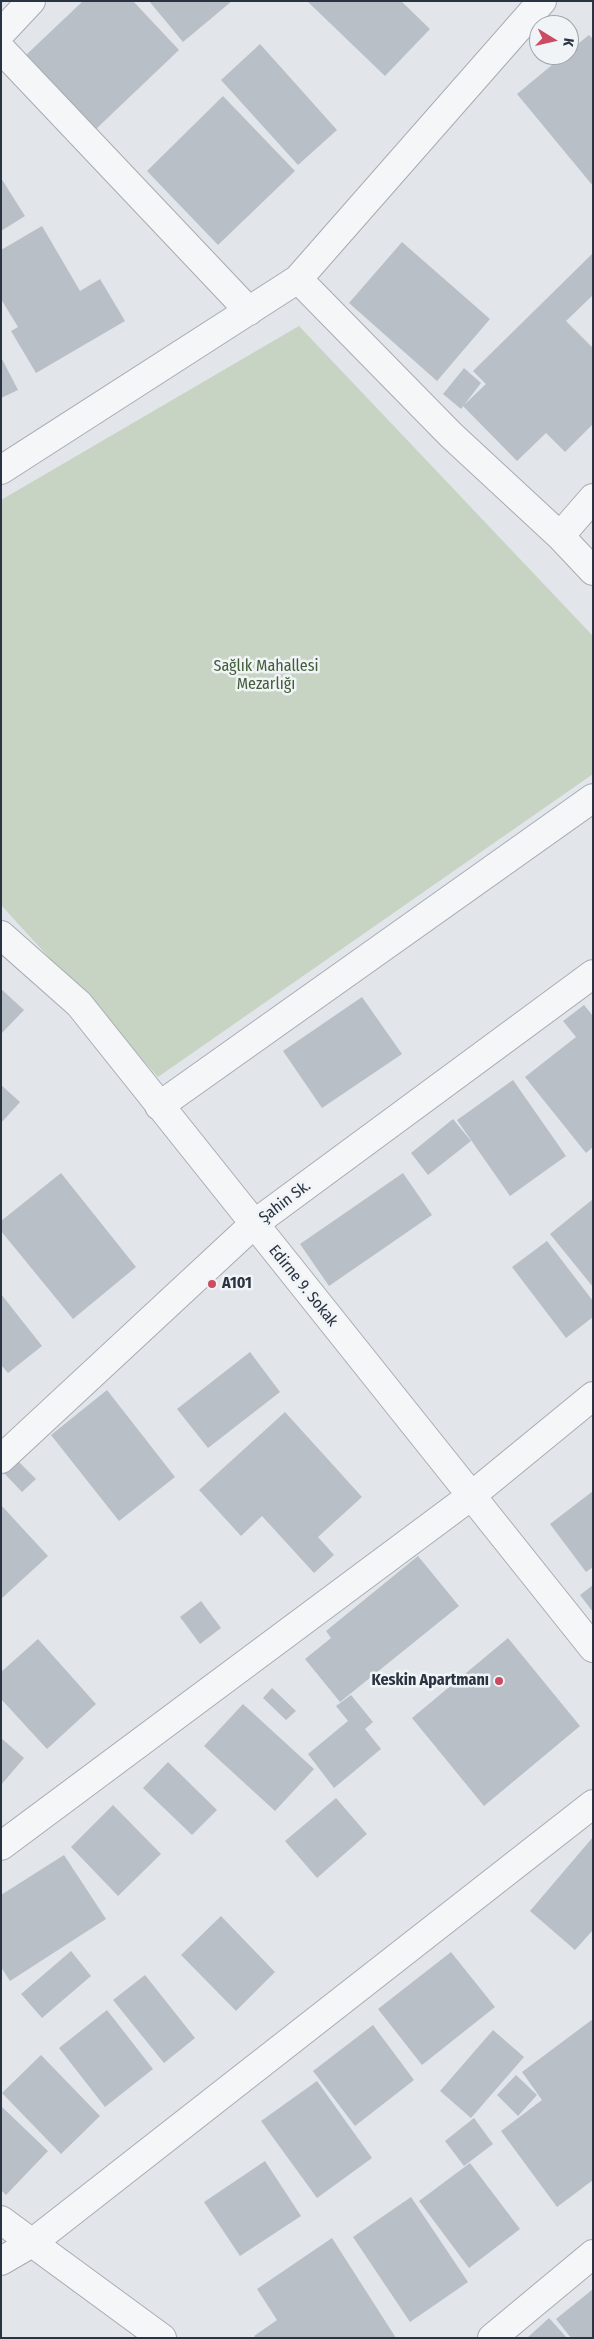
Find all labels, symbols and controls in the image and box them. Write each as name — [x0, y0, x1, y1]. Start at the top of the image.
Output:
north arrow — [529, 15, 579, 65]
text: K — [559, 37, 577, 48]
park label: Sağlık Mahallesi Mezarlığı — [213, 657, 319, 695]
street label: Şahin Sk. — [256, 1176, 314, 1228]
street label: Edirne 9. Sokak — [264, 1241, 342, 1331]
place label: A101 — [222, 1274, 252, 1294]
marker: A101 — [206, 1278, 218, 1290]
place label: Keskin Apartmanı — [371, 1671, 489, 1691]
marker: Keskin Apartmanı — [493, 1675, 505, 1687]

